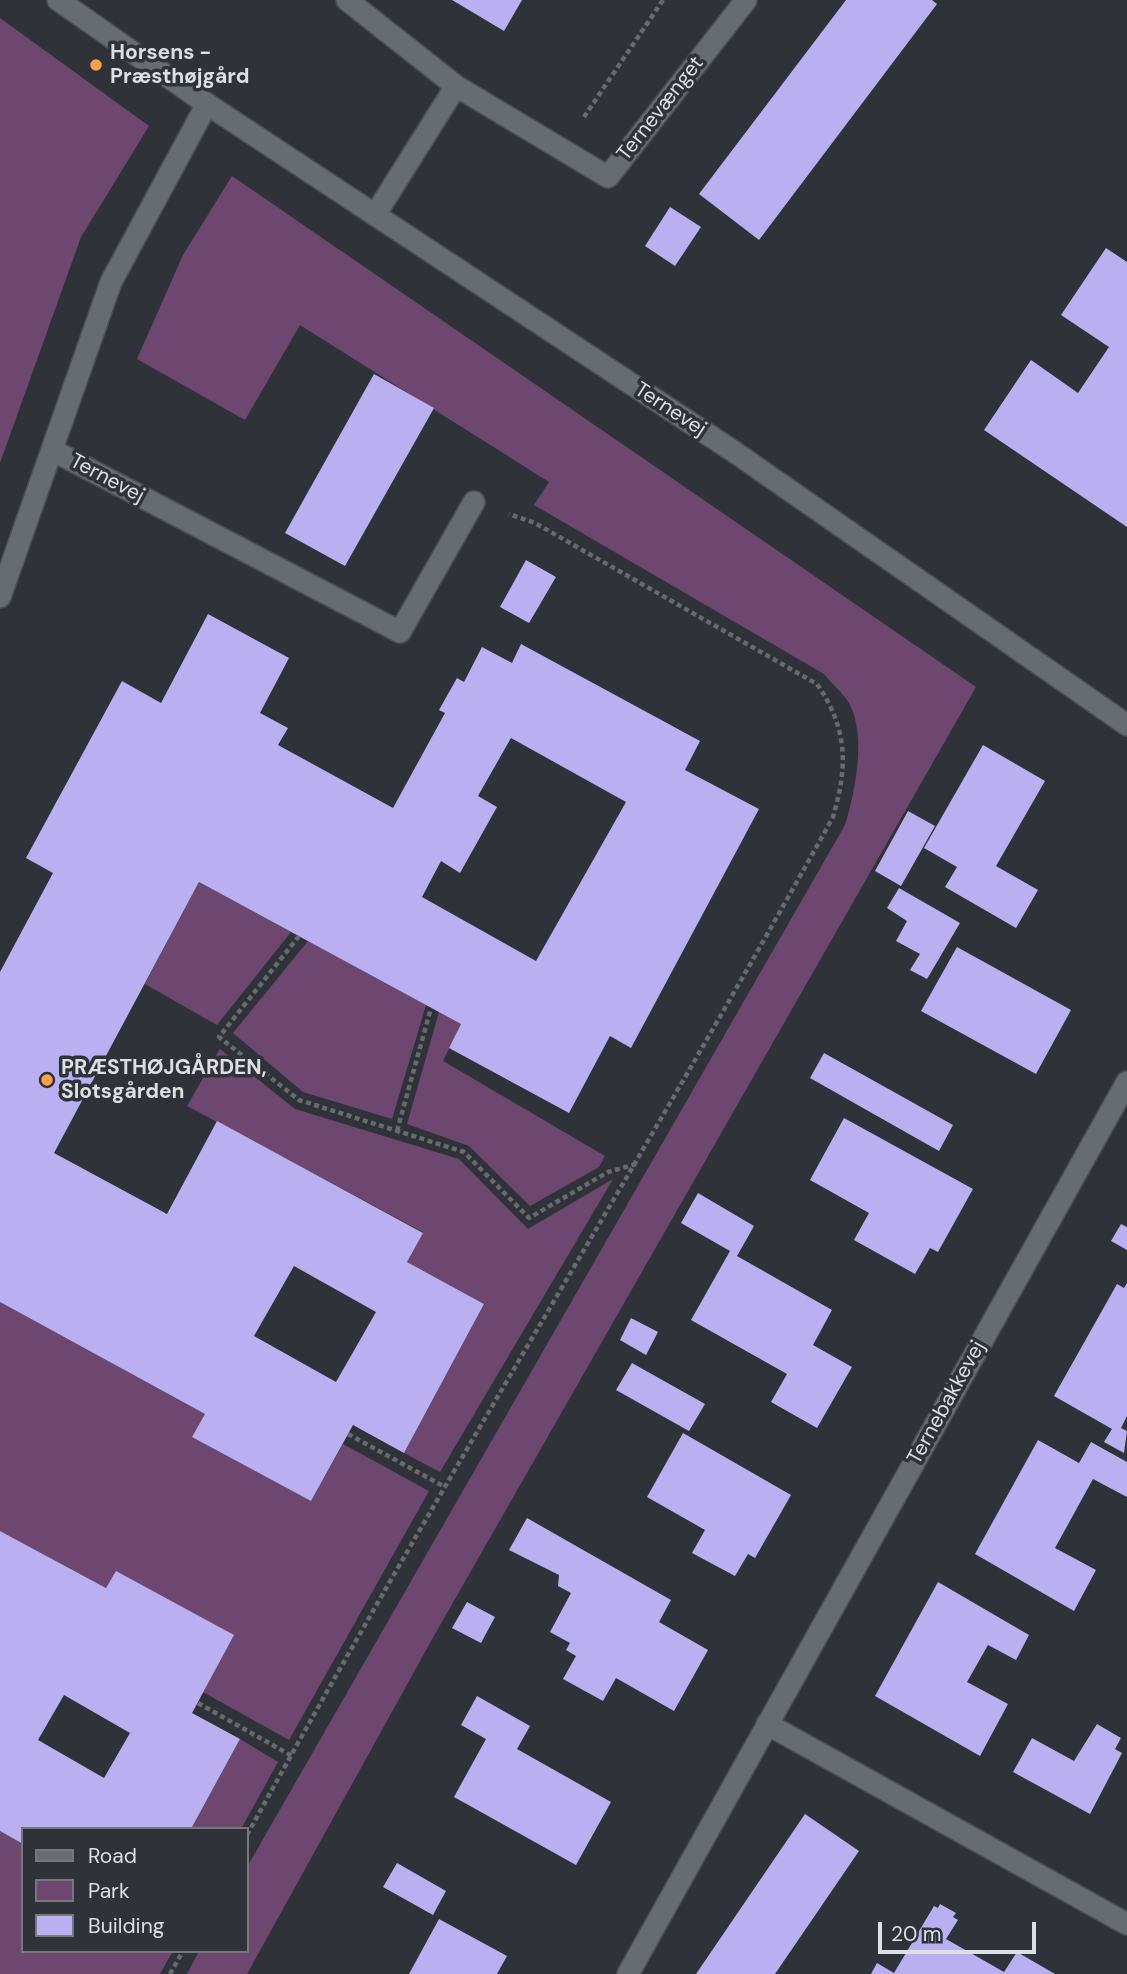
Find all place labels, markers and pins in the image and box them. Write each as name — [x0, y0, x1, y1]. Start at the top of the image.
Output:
place label: Horsens - Præsthøjgård — [110, 40, 249, 90]
marker: Horsens - Præsthøjgård — [88, 57, 104, 73]
place label: PRÆSTHØJGÅRDEN, Slotsgården — [61, 1055, 267, 1105]
marker: PRÆSTHØJGÅRDEN, Slotsgården — [39, 1072, 55, 1088]

